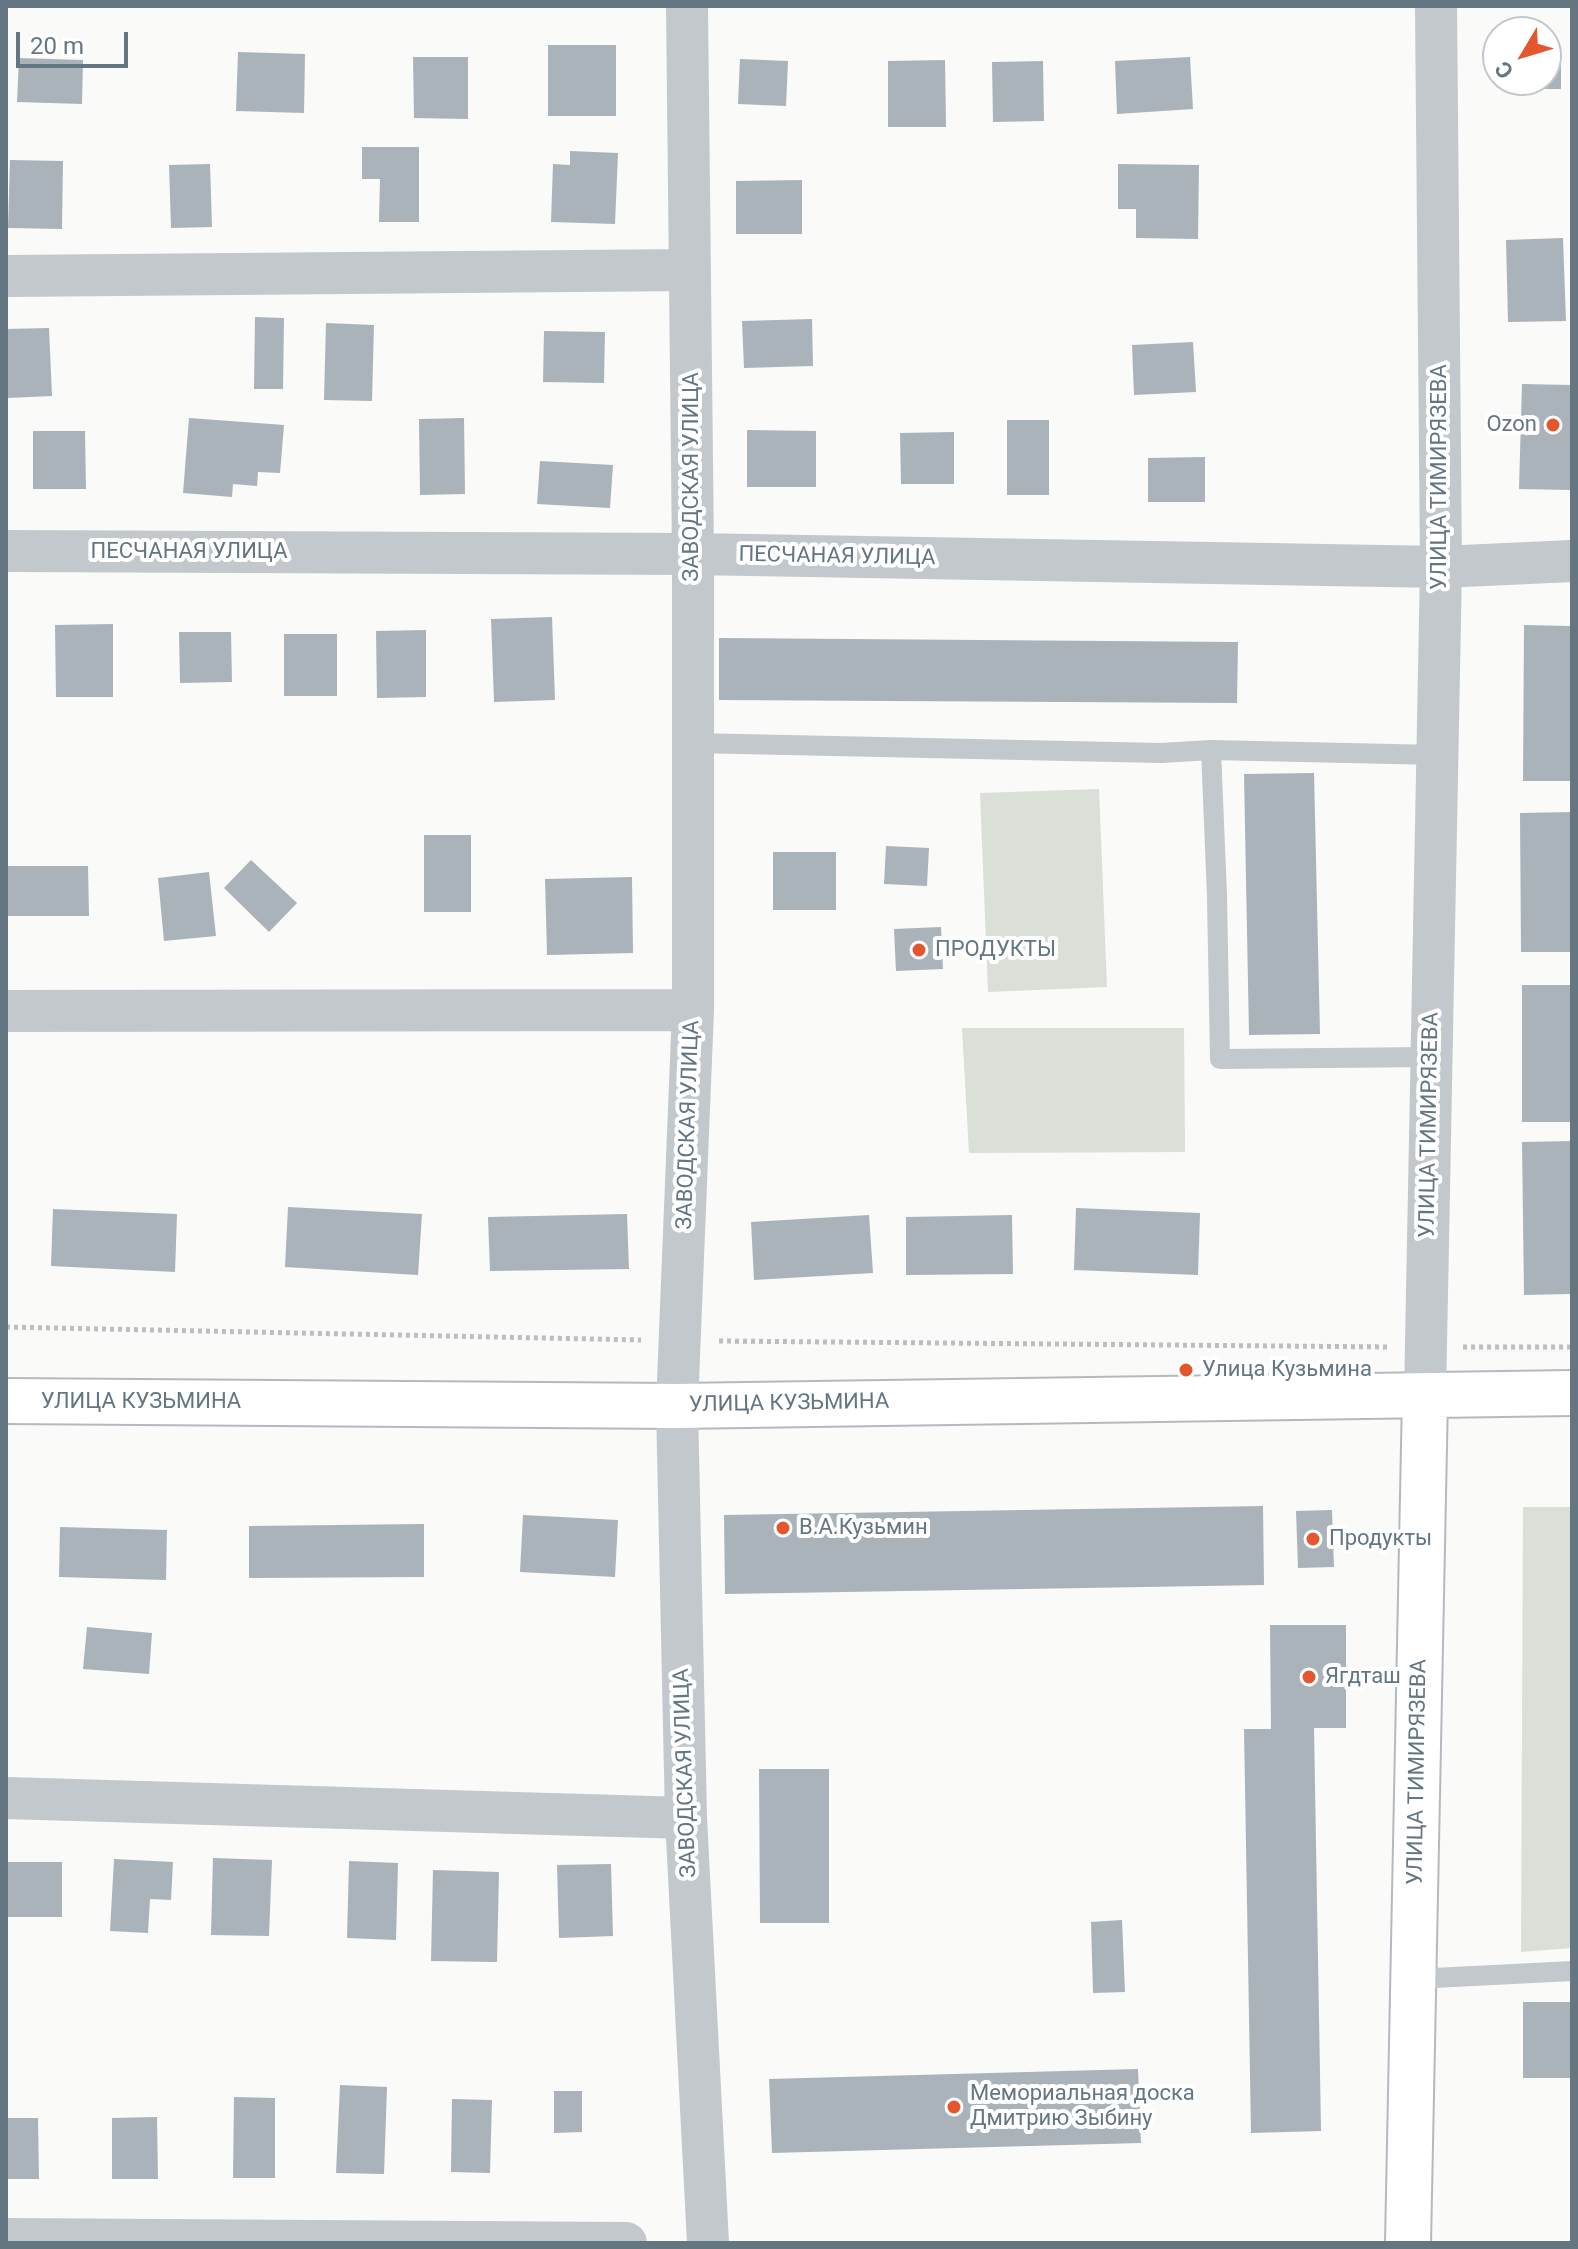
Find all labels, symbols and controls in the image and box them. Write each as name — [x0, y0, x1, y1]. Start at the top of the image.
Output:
scale bar — [20, 16, 132, 66]
north arrow — [1482, 16, 1562, 96]
text: 20 m — [30, 32, 84, 60]
text: С — [1490, 56, 1519, 83]
street label: УЛИЦА ТИМИРЯЗЕВА — [1427, 364, 1453, 590]
street label: ЗАВОДСКАЯ УЛИЦА — [679, 372, 705, 582]
place label: Ozon — [1486, 412, 1537, 438]
marker: Ozon — [1544, 416, 1562, 434]
street label: ПЕСЧАНАЯ УЛИЦА — [91, 539, 287, 565]
street label: ПЕСЧАНАЯ УЛИЦА — [738, 542, 936, 572]
place label: ПРОДУКТЫ — [935, 937, 1056, 963]
marker: ПРОДУКТЫ — [910, 941, 928, 959]
street label: УЛИЦА ТИМИРЯЗЕВА — [1415, 1012, 1445, 1238]
street label: ЗАВОДСКАЯ УЛИЦА — [672, 1020, 706, 1230]
place label: Улица Кузьмина — [1202, 1357, 1372, 1383]
marker: Улица Кузьмина — [1177, 1361, 1195, 1379]
street label: УЛИЦА КУЗЬМИНА — [41, 1389, 241, 1415]
street label: УЛИЦА КУЗЬМИНА — [689, 1389, 889, 1419]
place label: В.А.Кузьмин — [799, 1515, 928, 1541]
marker: В.А.Кузьмин — [774, 1519, 792, 1537]
place label: Продукты — [1329, 1526, 1432, 1552]
marker: Продукты — [1304, 1530, 1322, 1548]
street label: УЛИЦА ТИМИРЯЗЕВА — [1403, 1659, 1433, 1885]
place label: Ягдташ — [1325, 1664, 1401, 1690]
street label: ЗАВОДСКАЯ УЛИЦА — [669, 1668, 703, 1878]
marker: Ягдташ — [1300, 1668, 1318, 1686]
place label: Мемориальная доска Дмитрию Зыбину — [970, 2081, 1195, 2132]
marker: Мемориальная доска Дмитрию Зыбину — [945, 2098, 963, 2116]

